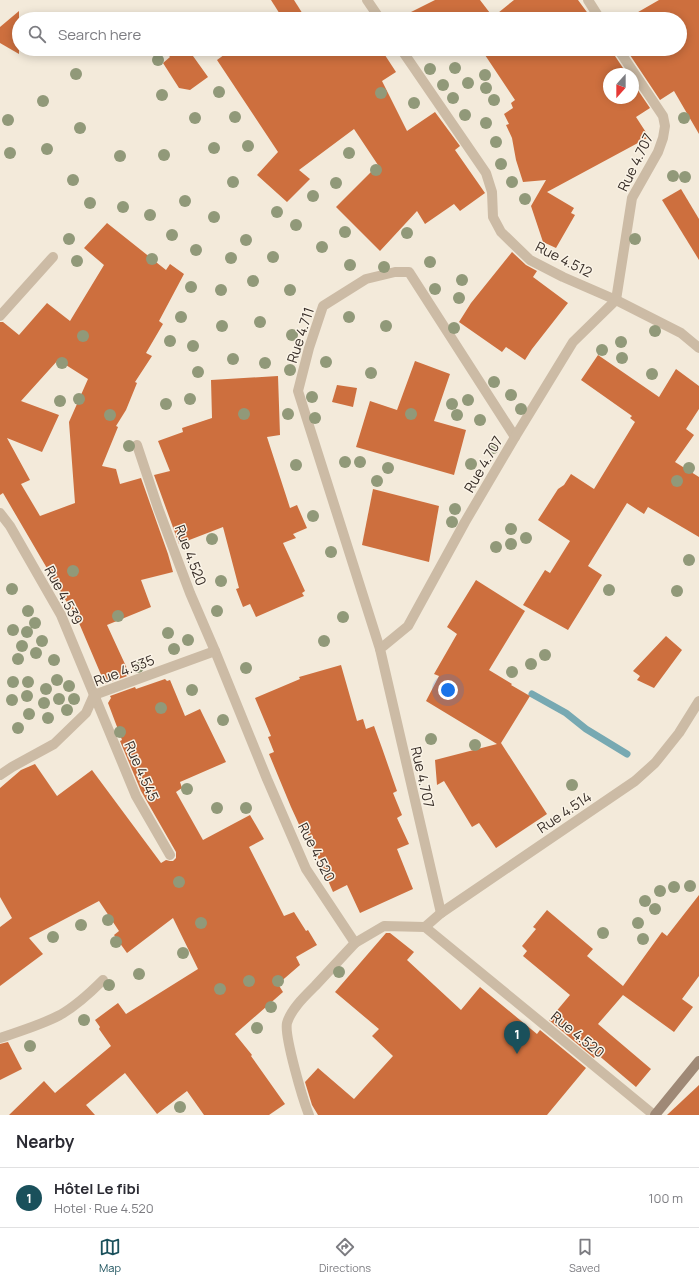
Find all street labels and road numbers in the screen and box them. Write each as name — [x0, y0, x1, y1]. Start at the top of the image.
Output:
street label: Rue 4.707 — [613, 130, 657, 194]
street label: Rue 4.512 — [532, 237, 596, 281]
street label: Rue 4.711 — [282, 305, 318, 365]
street label: Rue 4.707 — [459, 432, 507, 496]
street label: Rue 4.520 — [171, 522, 211, 588]
street label: Rue 4.539 — [41, 562, 87, 628]
street label: Rue 4.535 — [91, 650, 157, 690]
street label: Rue 4.545 — [120, 738, 164, 804]
street label: Rue 4.707 — [407, 745, 439, 809]
street label: Rue 4.514 — [533, 787, 595, 837]
street label: Rue 4.520 — [294, 819, 340, 885]
street label: Rue 4.520 — [547, 1007, 609, 1061]

